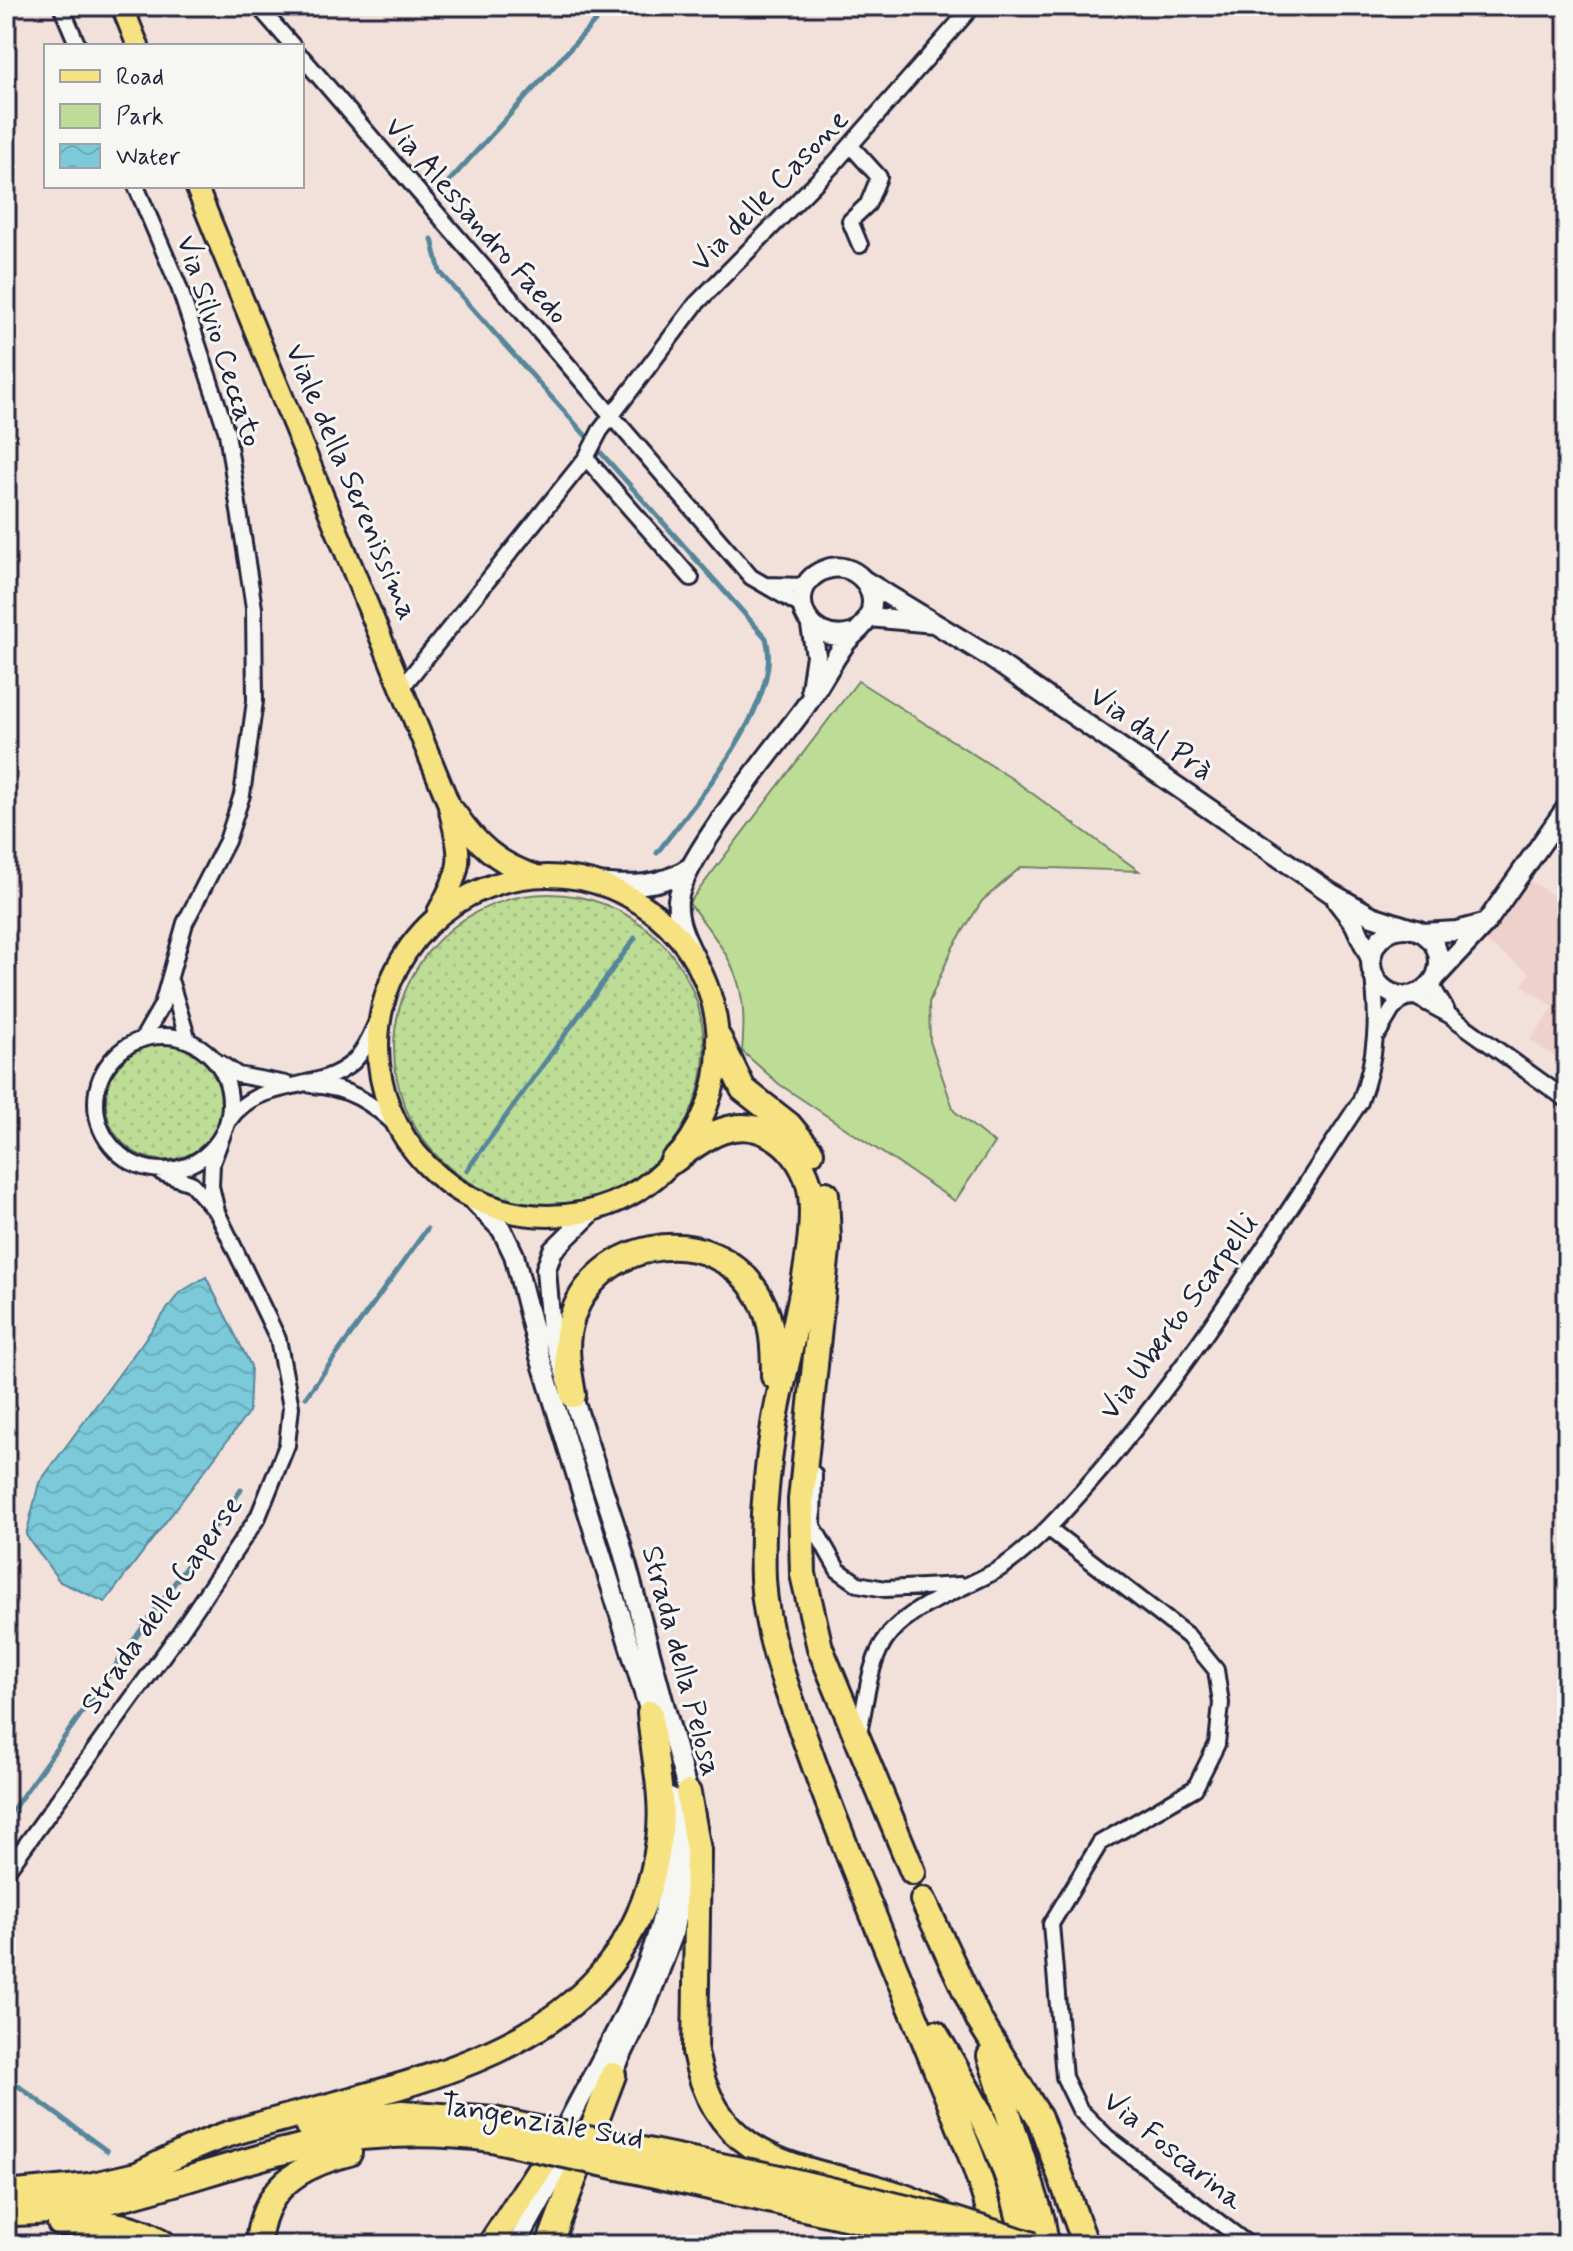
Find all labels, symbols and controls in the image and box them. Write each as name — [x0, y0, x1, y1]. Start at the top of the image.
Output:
legend — [44, 44, 304, 188]
text: Road — [116, 62, 164, 93]
street label: Via delle Casone — [682, 101, 858, 281]
text: Park — [116, 102, 164, 133]
street label: Via Alessandro Faedo — [375, 109, 577, 333]
text: Water — [116, 142, 181, 173]
street label: Via Silvio Ceccato — [166, 230, 272, 452]
street label: Viale della Serenissima — [275, 338, 427, 626]
street label: Via dal Prà — [1081, 677, 1221, 791]
street label: Via Uberto Scarpelli — [1091, 1206, 1267, 1428]
street label: Strada delle Caperse — [72, 1488, 252, 1722]
street label: Strada della Pelosa — [632, 1542, 730, 1780]
street label: Via Foscarina — [1095, 2082, 1252, 2220]
street label: Tangenziale Sud — [437, 2085, 646, 2161]

